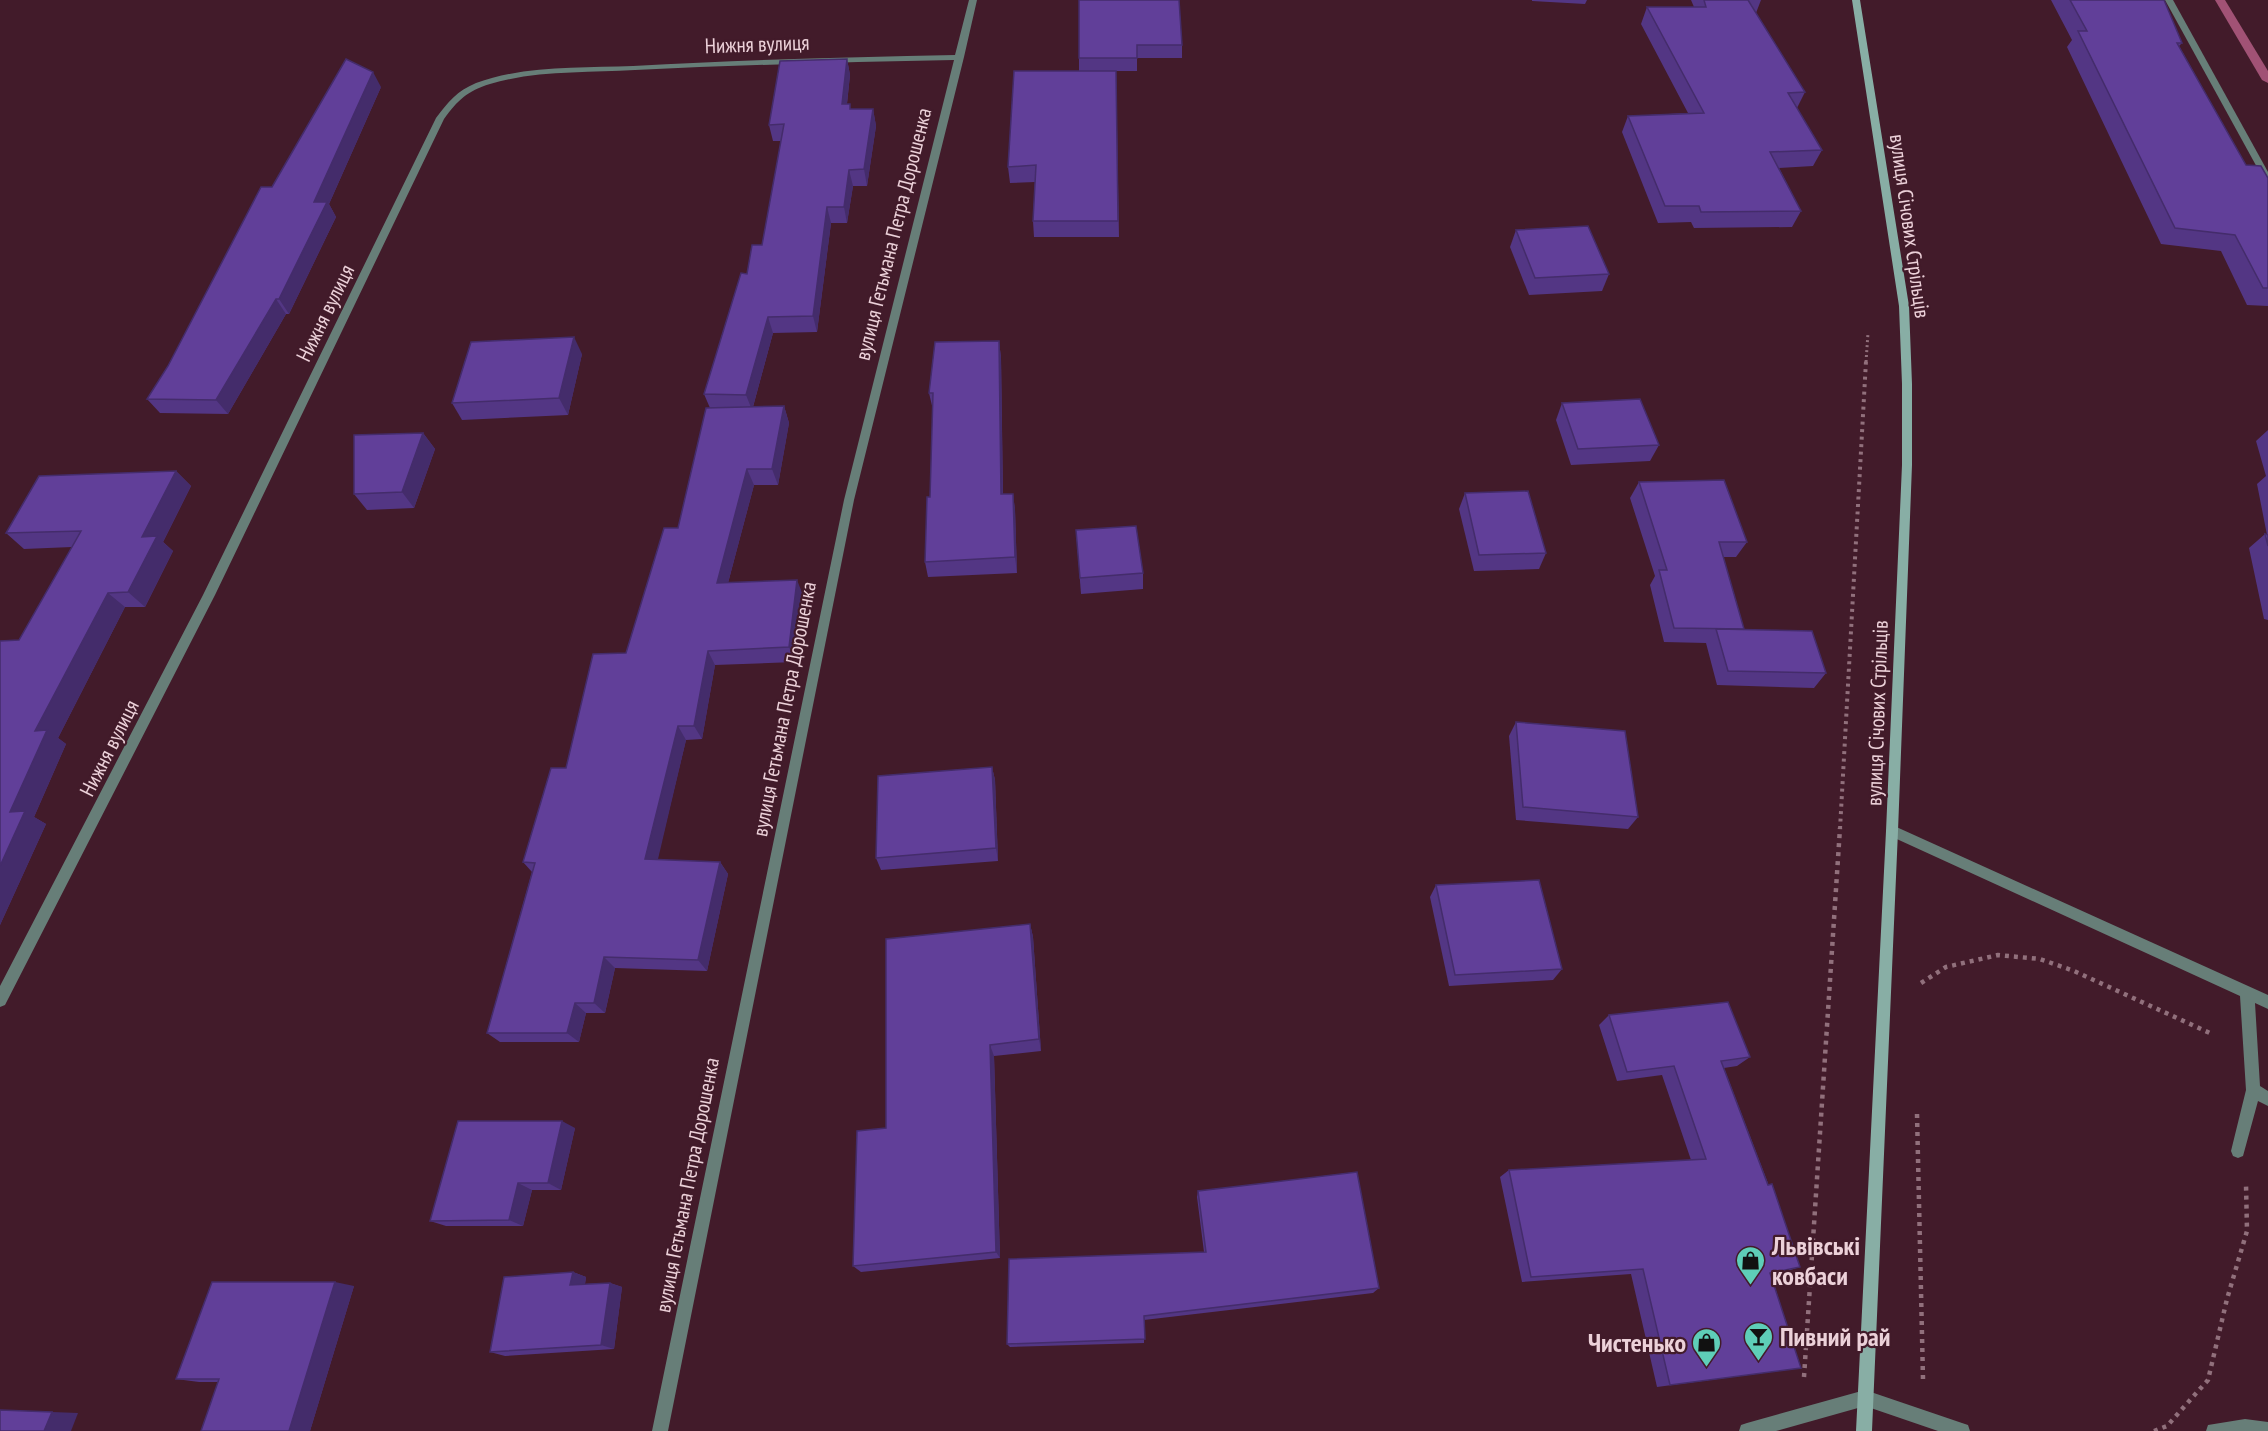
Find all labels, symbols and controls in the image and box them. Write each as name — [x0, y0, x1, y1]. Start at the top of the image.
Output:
street label: Нижня вулиця — [704, 29, 810, 59]
street label: вулиця Гетьмана Петра Дорошенка — [849, 105, 937, 363]
street label: вулиця Січових Стрільців — [1884, 132, 1936, 320]
street label: Нижня вулиця — [290, 260, 360, 366]
street label: вулиця Гетьмана Петра Дорошенка — [746, 579, 822, 839]
street label: вулиця Січових Стрільців — [1860, 620, 1894, 806]
street label: Нижня вулиця — [73, 695, 145, 801]
street label: вулиця Гетьмана Петра Дорошенка — [649, 1055, 725, 1315]
place label: Львівські ковбаси — [1771, 1229, 1860, 1292]
shop icon: Львівські ковбаси — [1735, 1244, 1767, 1286]
bar icon: Пивний рай — [1743, 1320, 1775, 1362]
place label: Пивний рай — [1780, 1320, 1891, 1353]
place label: Чистенько — [1588, 1326, 1686, 1359]
shop icon: Чистенько — [1691, 1326, 1723, 1368]

